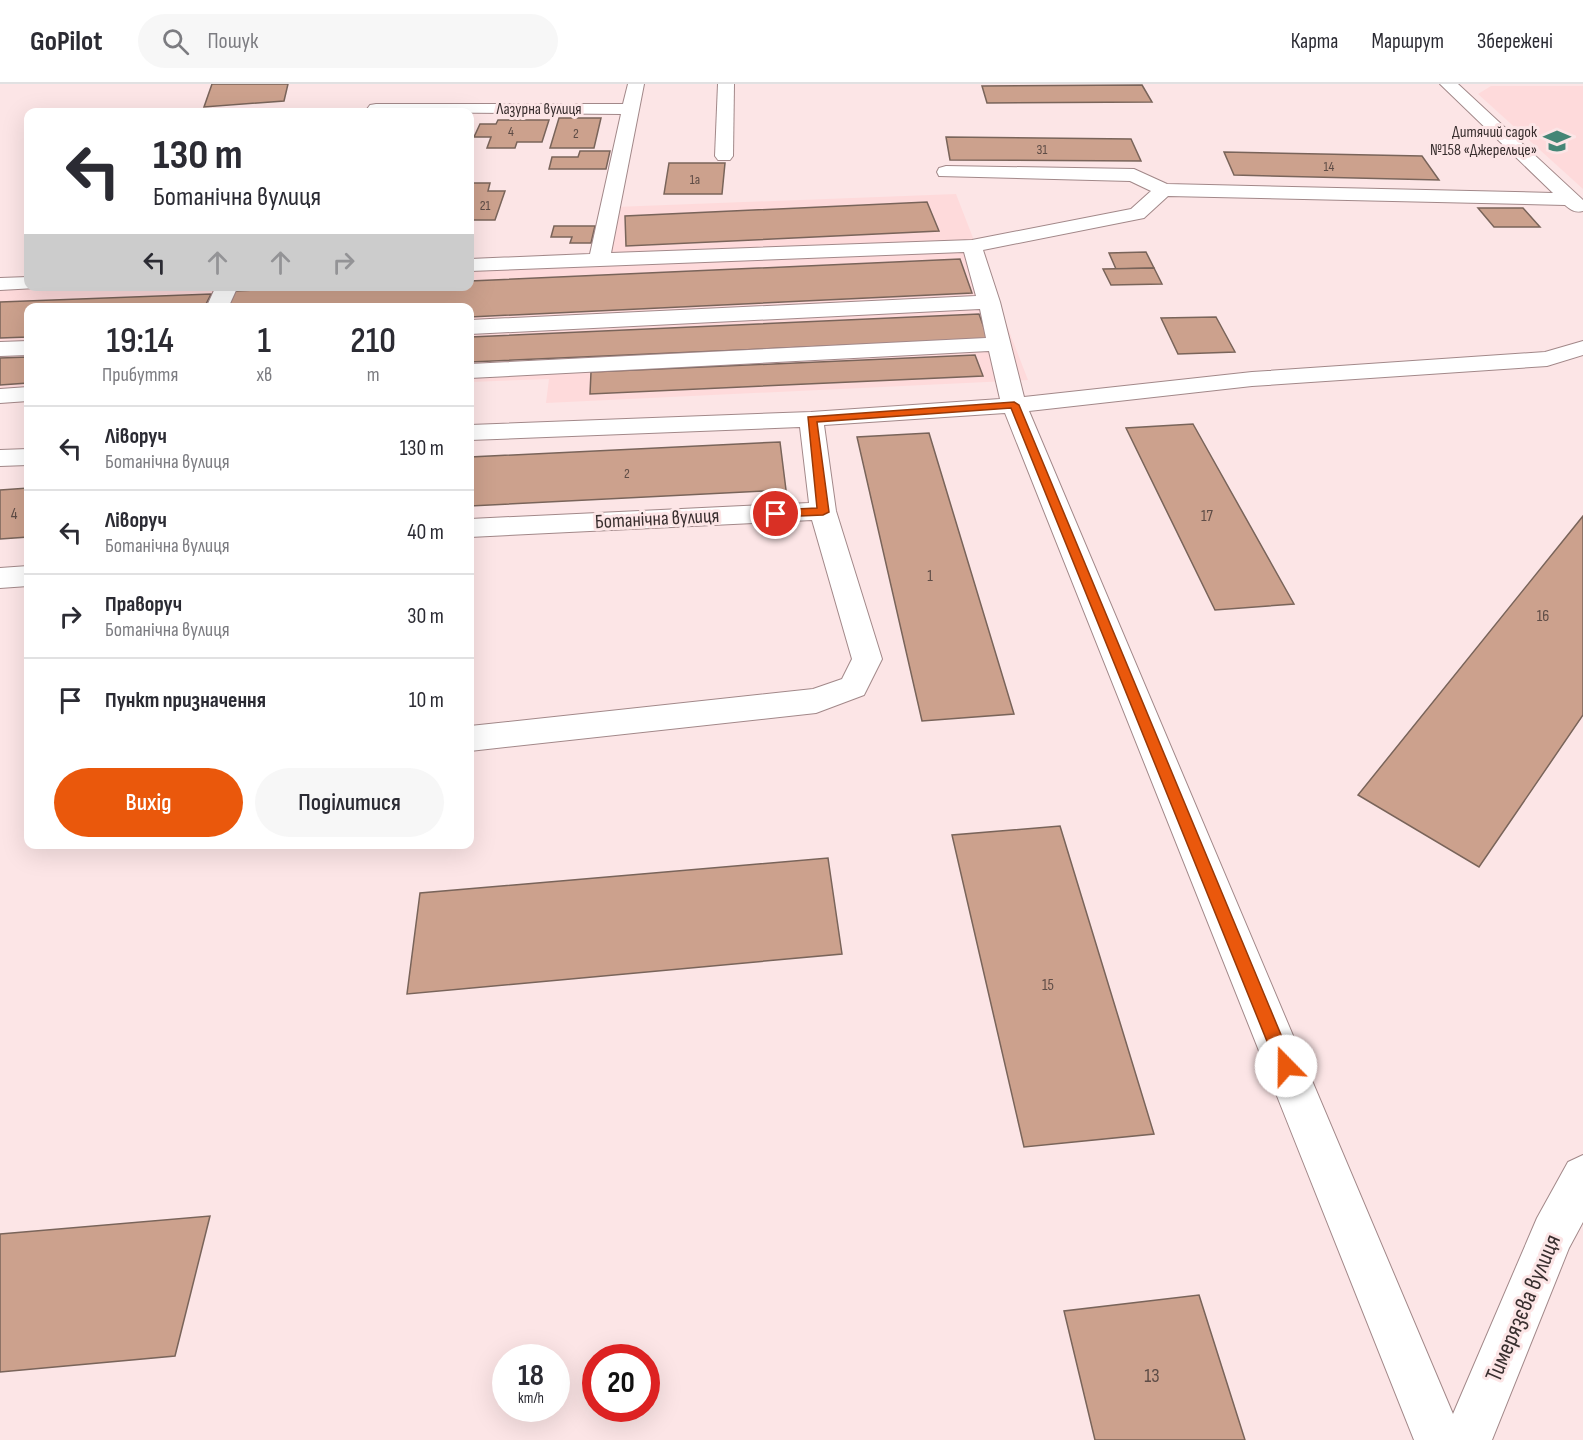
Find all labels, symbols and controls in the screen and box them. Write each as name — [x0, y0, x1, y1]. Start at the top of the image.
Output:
search box — [138, 14, 558, 68]
text: GoPilot — [30, 25, 102, 58]
icon: search — [159, 25, 192, 58]
text: Пошук — [207, 28, 258, 55]
text: Карта — [1291, 29, 1338, 54]
text: Маршрут — [1371, 29, 1444, 54]
text: Збережені — [1477, 29, 1553, 54]
street label: Лазурна вулиця — [495, 100, 582, 119]
house number: 4 — [508, 123, 514, 140]
place label: Дитячий садок №158 «Джерельце» — [1430, 123, 1538, 160]
house number: 2 — [573, 125, 579, 142]
school or university icon: Дитячий садок №158 «Джерельце» — [1542, 126, 1572, 156]
text: 130 m — [153, 130, 243, 181]
icon: left — [54, 132, 132, 210]
house number: 31 — [1037, 141, 1047, 158]
house number: 14 — [1324, 158, 1335, 175]
house number: 1а — [690, 171, 700, 188]
text: Ботанічна вулиця — [153, 181, 321, 213]
house number: 21 — [480, 197, 490, 214]
icon: left — [138, 246, 171, 279]
icon: ahead — [201, 246, 234, 279]
icon: ahead — [264, 246, 297, 279]
icon: right — [327, 246, 360, 279]
text: 19:14 — [107, 320, 174, 363]
text: 1 — [258, 320, 271, 363]
text: 210 — [350, 320, 396, 363]
text: Прибуття — [102, 363, 178, 387]
text: хв — [256, 363, 272, 387]
text: m — [367, 363, 380, 387]
text: Ліворуч — [105, 423, 167, 450]
icon: left — [54, 432, 87, 465]
text: 130 m — [400, 435, 444, 462]
text: Ботанічна вулиця — [105, 450, 229, 474]
house number: 2 — [624, 465, 630, 482]
pin — [750, 488, 801, 539]
icon: arrive — [759, 497, 792, 530]
street label: Ботанічна вулиця — [594, 504, 720, 534]
house number: 4 — [11, 505, 18, 524]
text: Ліворуч — [105, 507, 167, 534]
house number: 17 — [1201, 507, 1214, 526]
icon: left — [54, 516, 87, 549]
text: 40 m — [407, 519, 444, 546]
text: Ботанічна вулиця — [105, 534, 229, 558]
house number: 1 — [927, 567, 933, 586]
text: Праворуч — [105, 591, 182, 618]
icon: right — [54, 600, 87, 633]
text: 30 m — [407, 603, 444, 630]
house number: 16 — [1537, 607, 1549, 626]
text: Ботанічна вулиця — [105, 618, 229, 642]
icon: arrive — [54, 684, 87, 717]
text: Пункт призначення — [105, 687, 266, 714]
text: 10 m — [409, 687, 444, 714]
button: Вихід — [54, 768, 243, 837]
button: Поділитися — [255, 768, 444, 837]
house number: 15 — [1042, 976, 1054, 995]
position arrow — [1254, 1034, 1318, 1098]
street label: Тимерязєва вулиця — [1479, 1230, 1567, 1386]
speed limit sign: 20 — [582, 1344, 660, 1422]
text: 18 — [518, 1358, 544, 1394]
house number: 13 — [1144, 1364, 1160, 1388]
text: km/h — [518, 1389, 544, 1408]

